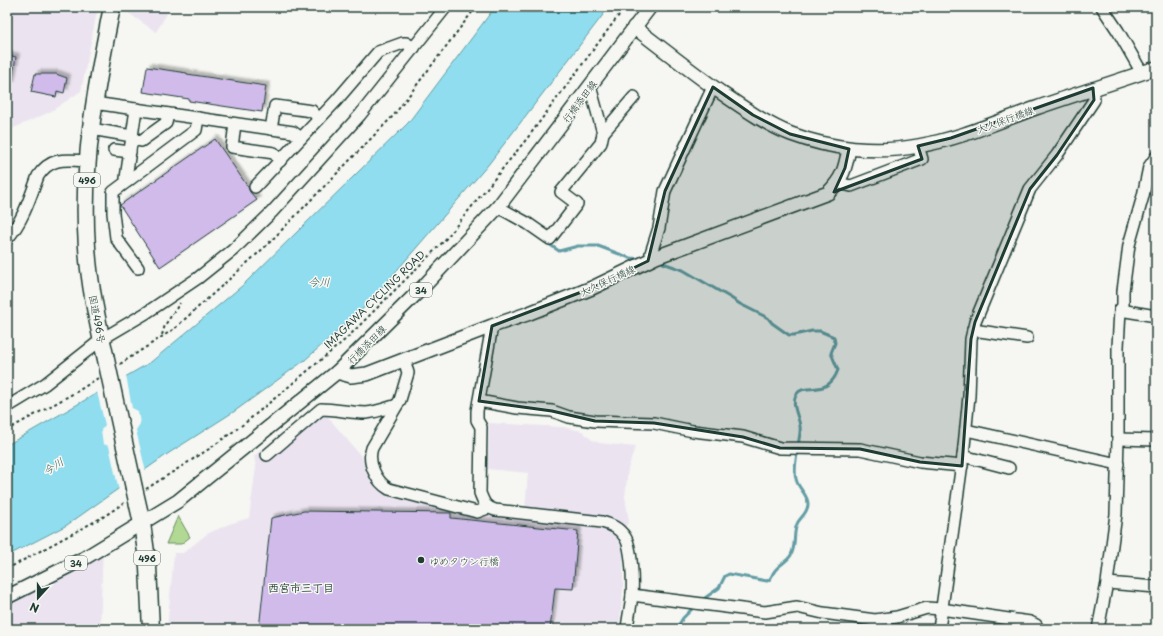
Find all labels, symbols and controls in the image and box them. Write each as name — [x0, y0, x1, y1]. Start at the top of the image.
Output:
street label: 行橋添田線 — [558, 77, 600, 125]
street label: 大久保行橋線 — [974, 102, 1036, 136]
road number: 496 — [74, 173, 100, 187]
street label: IMAGAWA CYCLING ROAD — [320, 247, 428, 351]
street label: 大久保行橋線 — [577, 261, 637, 299]
water label: 今川 — [308, 273, 330, 290]
road number: 34 — [410, 283, 432, 297]
street label: 国道496号 — [86, 293, 110, 345]
street label: 行橋添田線 — [343, 321, 389, 367]
water label: 今川 — [39, 453, 67, 479]
road number: 496 — [134, 551, 160, 565]
place label: ゆめタウン行橋 — [429, 553, 499, 568]
marker: ゆめタウン行橋 — [416, 555, 426, 565]
road number: 34 — [65, 556, 87, 570]
north arrow — [18, 578, 58, 618]
district label: 西宮市三丁目 — [268, 579, 334, 596]
text: N — [27, 598, 41, 617]

